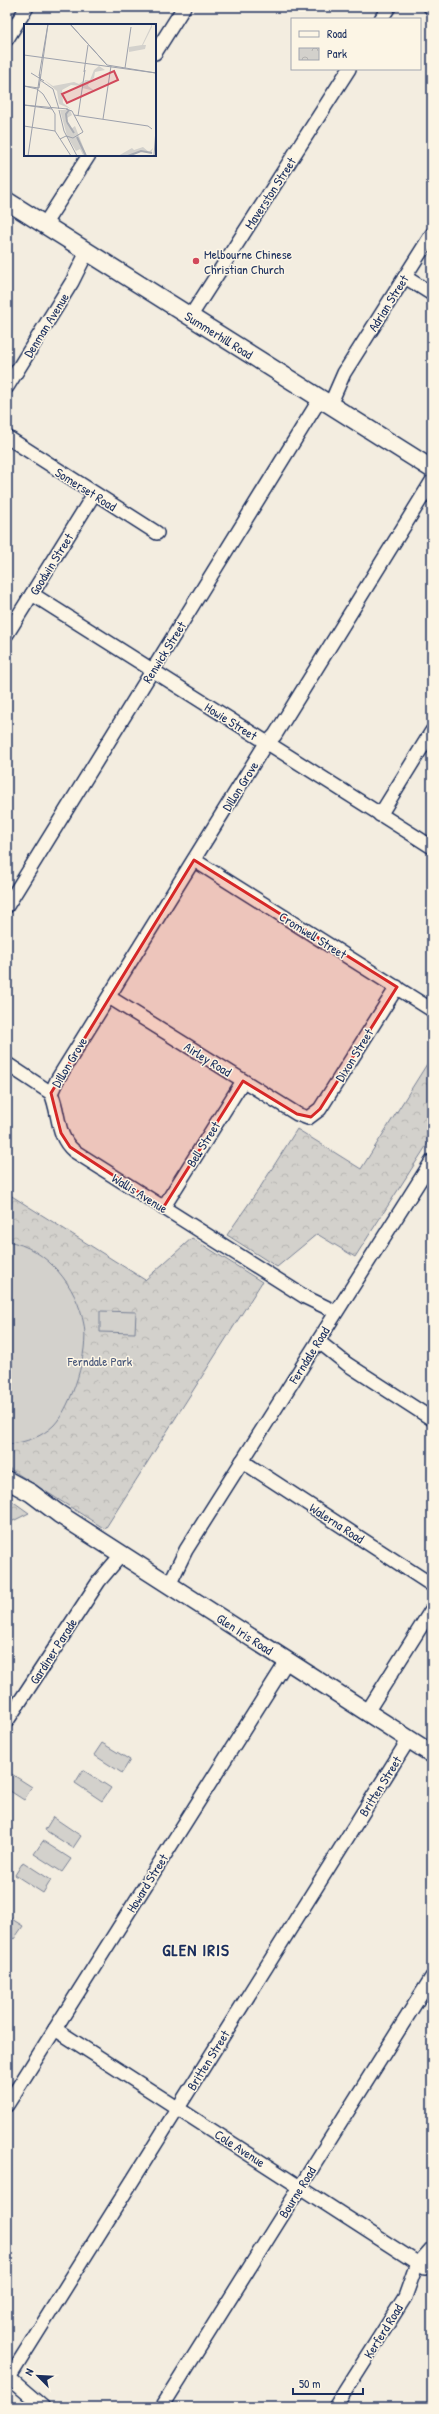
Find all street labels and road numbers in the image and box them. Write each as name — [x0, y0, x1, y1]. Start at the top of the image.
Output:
street label: Maverston Street — [240, 153, 300, 232]
street label: Adrian Street — [364, 271, 413, 335]
street label: Denman Avenue — [19, 289, 73, 361]
street label: Summerhill Road — [181, 307, 257, 363]
street label: Somerset Road — [52, 463, 120, 515]
street label: Goodwin Street — [25, 529, 77, 598]
street label: Renwick Street — [138, 617, 190, 686]
street label: Howie Street — [201, 698, 261, 744]
street label: Dillon Grove — [218, 758, 262, 814]
street label: Cromwell Street — [276, 907, 351, 963]
street label: Dixon Street — [331, 1025, 378, 1085]
street label: Dillon Grove — [47, 1034, 91, 1090]
street label: Airley Road — [181, 1037, 235, 1081]
street label: Bell Street — [182, 1117, 224, 1170]
street label: Wallis Avenue — [109, 1169, 171, 1217]
street label: Ferndale Road — [284, 1323, 334, 1388]
street label: Walerna Road — [306, 1499, 368, 1547]
street label: Glen Iris Road — [213, 1609, 277, 1659]
street label: Gardiner Parade — [25, 1615, 81, 1687]
street label: Britten Street — [354, 1752, 406, 1820]
street label: Howard Street — [122, 1850, 172, 1916]
street label: Britten Street — [182, 2026, 234, 2094]
street label: Cole Avenue — [211, 2125, 269, 2171]
street label: Bourne Road — [274, 2163, 320, 2221]
street label: Kerferd Road — [359, 2300, 407, 2362]

